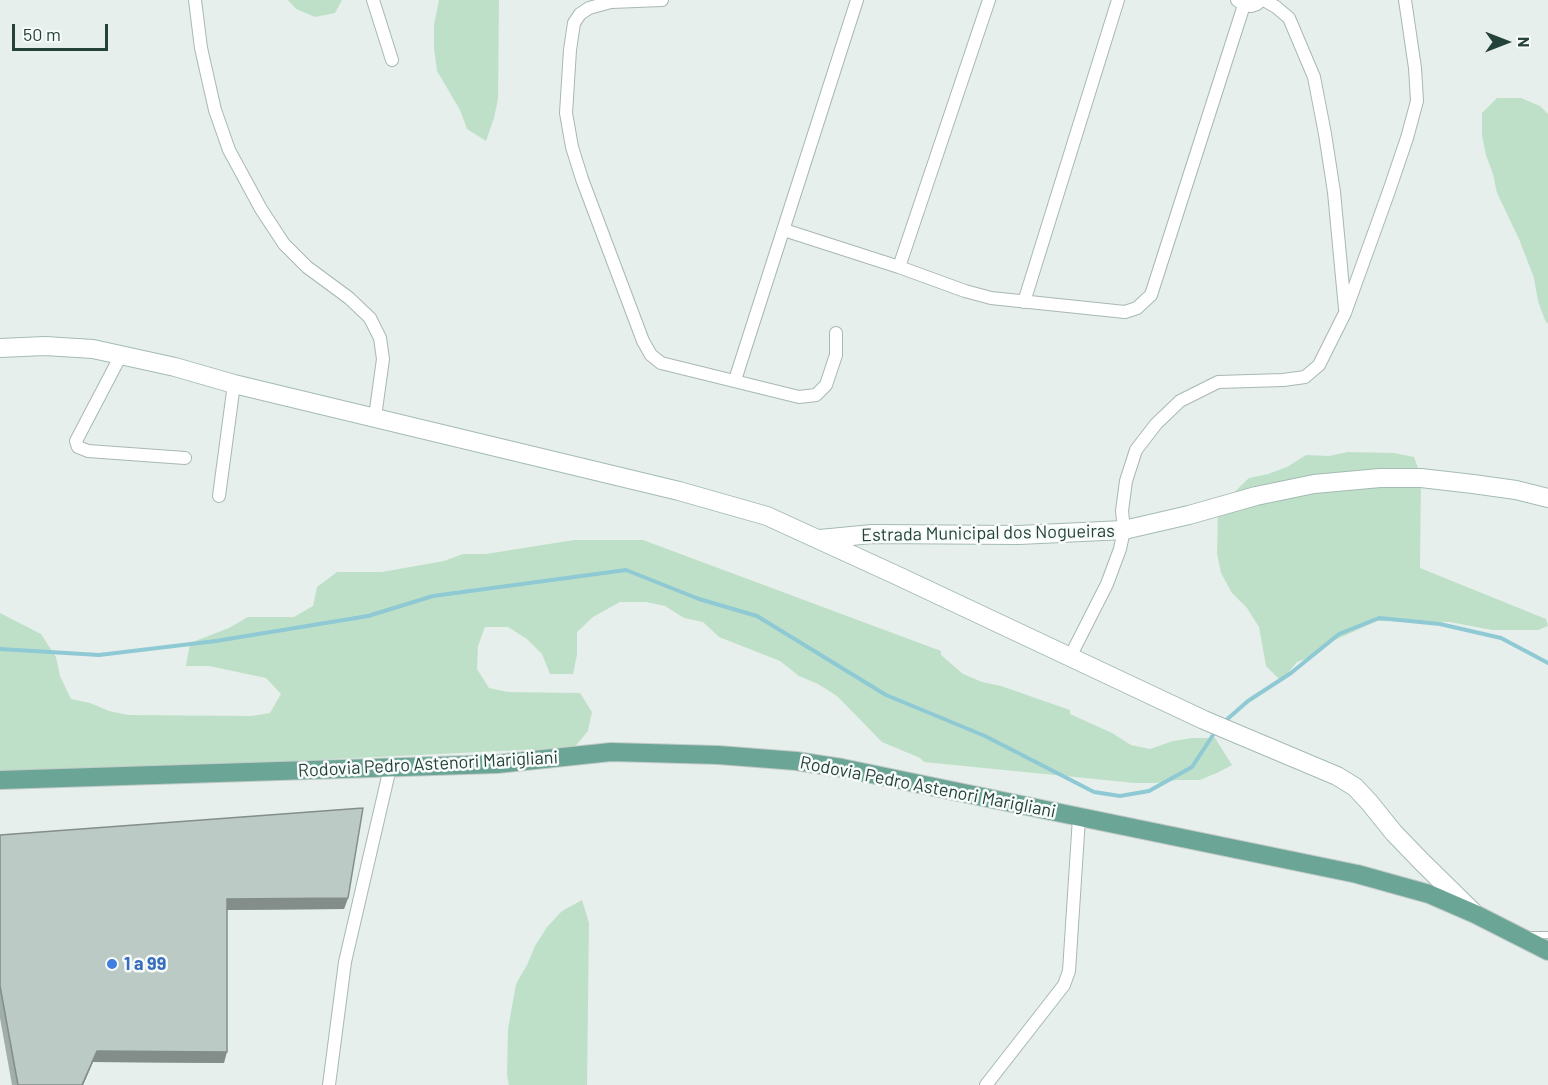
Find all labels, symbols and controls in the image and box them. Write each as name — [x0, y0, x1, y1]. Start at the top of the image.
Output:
scale bar — [15, 12, 111, 50]
north arrow — [1476, 12, 1536, 72]
text: 50 m — [23, 23, 61, 45]
text: N — [1515, 37, 1534, 47]
street label: Estrada Municipal dos Nogueiras — [861, 520, 1115, 546]
street label: Rodovia Pedro Astenori Marigliani — [297, 746, 559, 782]
street label: Rodovia Pedro Astenori Marigliani — [798, 752, 1058, 822]
place label: 1 a 99 — [124, 953, 166, 975]
marker: 1 a 99 — [105, 957, 119, 971]

